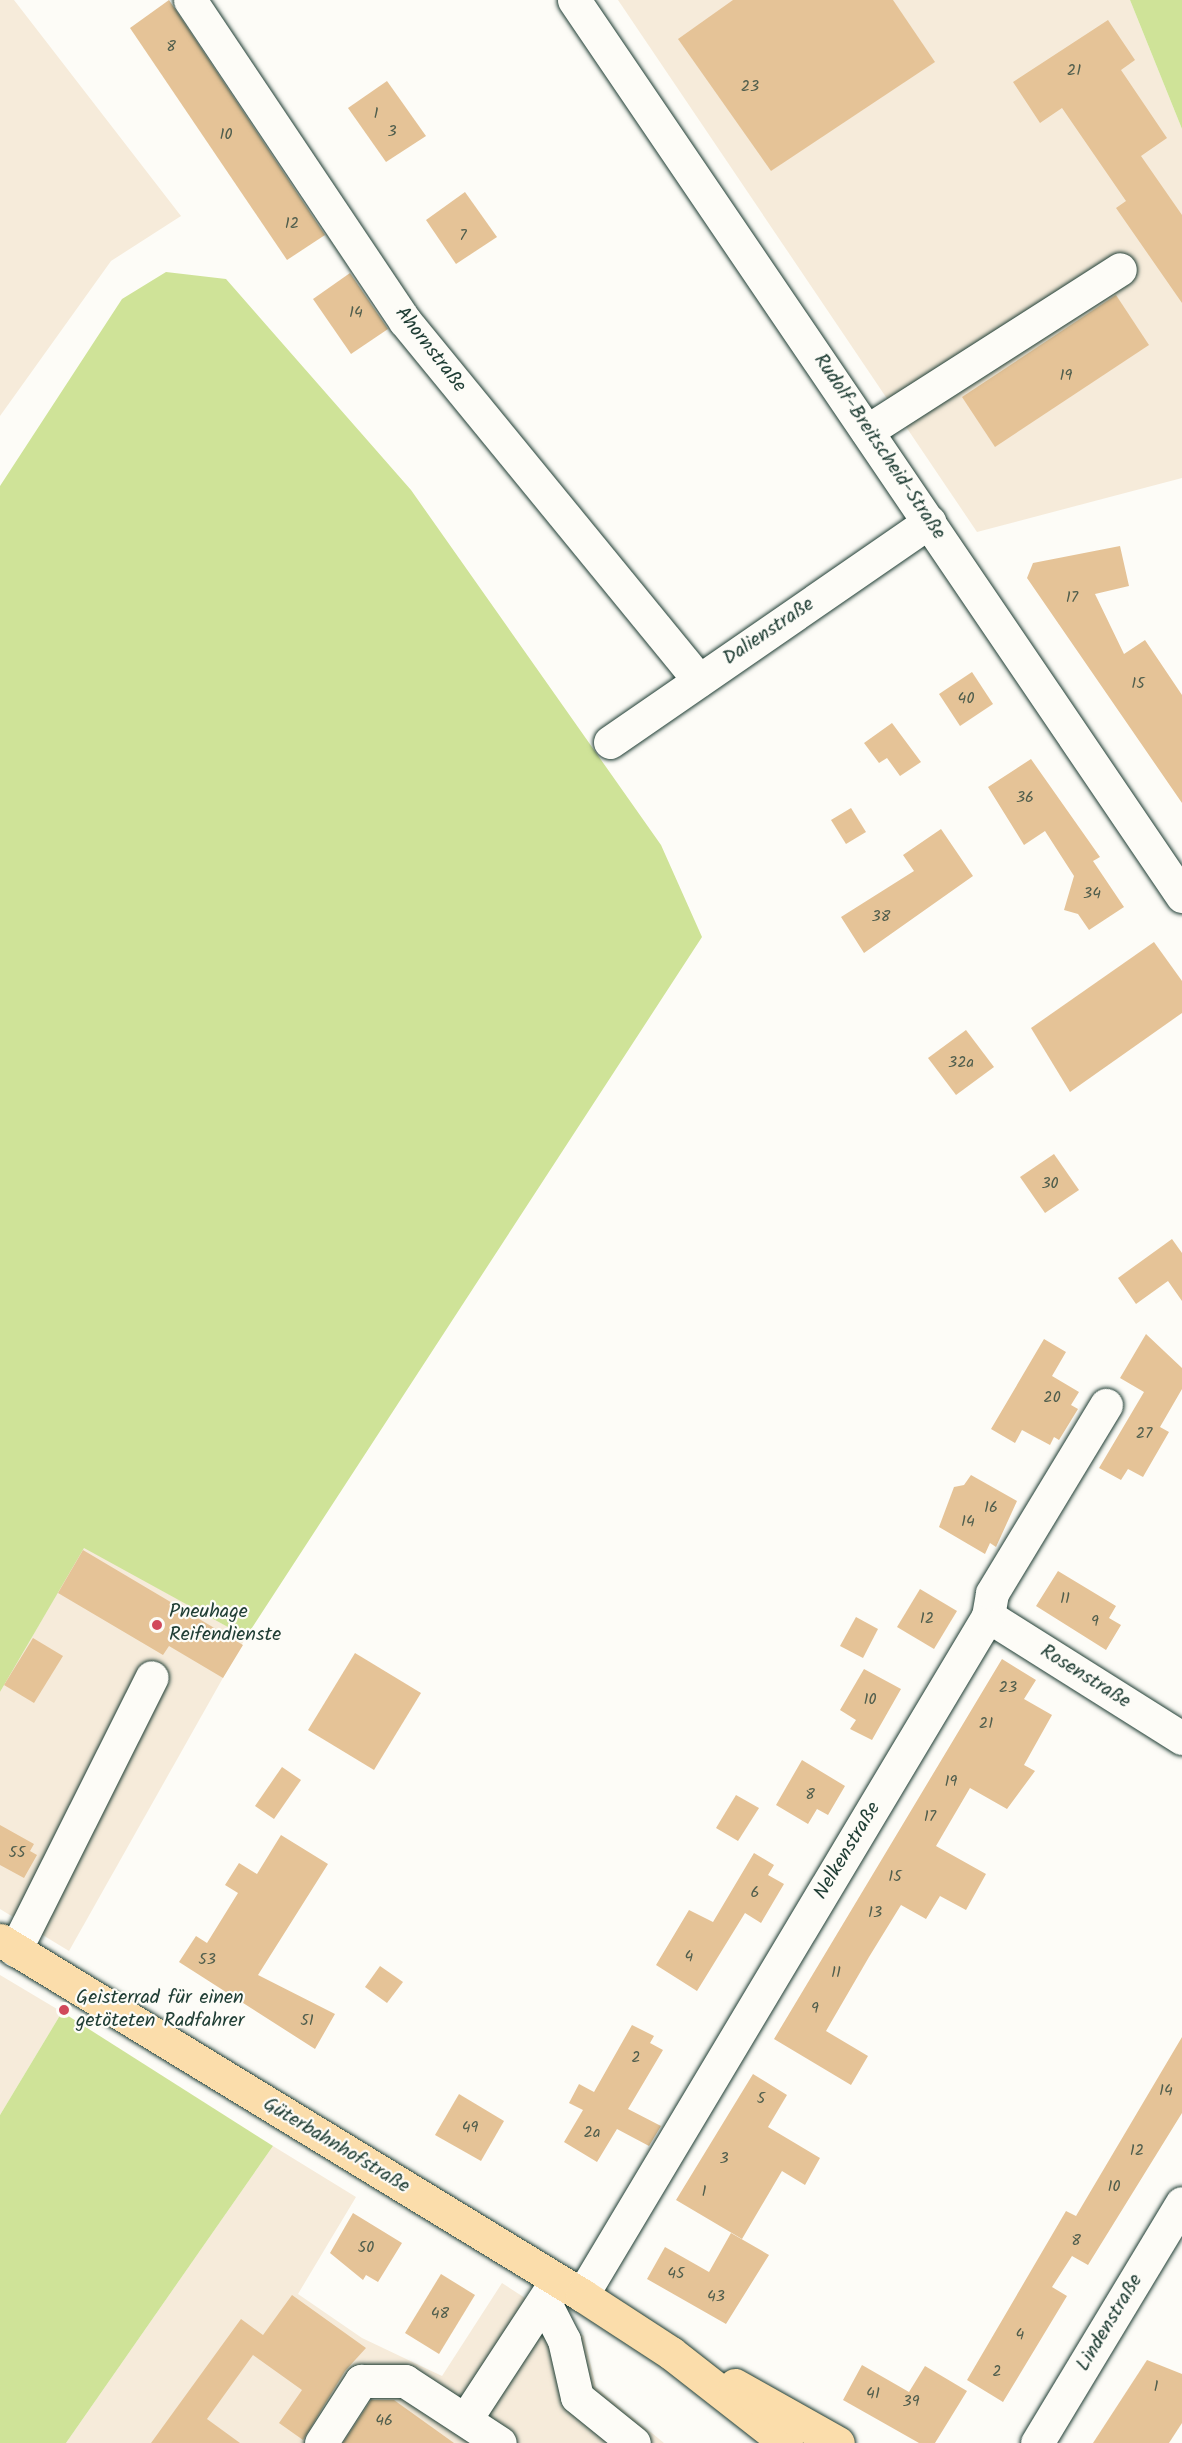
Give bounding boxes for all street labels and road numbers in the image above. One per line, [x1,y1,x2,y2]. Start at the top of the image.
street label: Ahornstraße [389,302,471,398]
street label: Rudolf-Breitscheid-Straße [808,350,950,544]
street label: Dalienstraße [719,593,819,671]
street label: Rosenstraße [1035,1640,1135,1714]
street label: Nelkenstraße [810,1798,886,1904]
street label: Güterbahnhofstraße [258,2093,414,2199]
street label: Lindenstraße [1072,2270,1148,2376]

